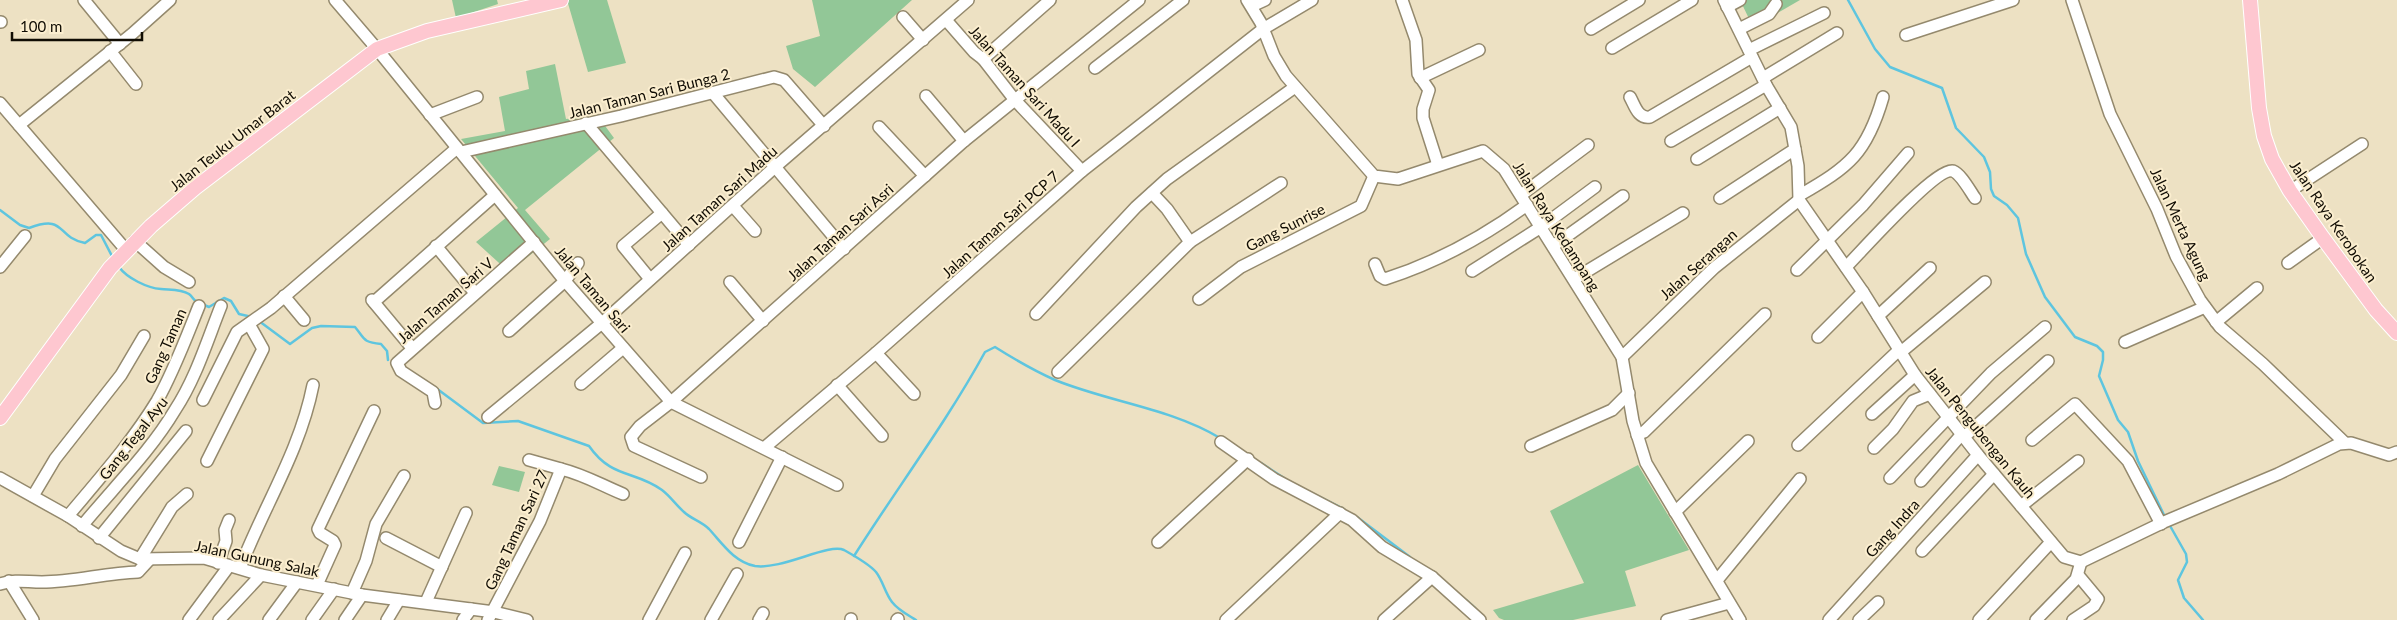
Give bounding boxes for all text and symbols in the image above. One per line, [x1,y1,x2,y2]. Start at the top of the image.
scale bar [12,10,142,42]
text: 100 m [20,17,62,35]
street label: Jalan Taman Sari Madu I [966,22,1084,150]
street label: Jalan Taman Sari Bunga 2 [567,64,731,122]
street label: Jalan Teuku Umar Barat [166,85,299,195]
street label: Jalan Taman Sari Madu [658,141,780,255]
street label: Jalan Raya Kerobokan [2286,157,2382,285]
street label: Jalan Raya Kedampang [1510,158,1604,294]
street label: Jalan Merta Agung [2147,165,2215,283]
street label: Jalan Taman Sari PCP 7 [938,166,1062,281]
street label: Jalan Taman Sari Asri [783,180,897,284]
street label: Gang Sunrise [1242,199,1328,255]
street label: Jalan Serangan [1656,225,1740,303]
street label: Jalan Taman Sari [552,242,634,336]
street label: Jalan Taman Sari V [393,253,497,346]
street label: Gang Taman [140,305,190,387]
street label: Jalan Pengubengan Kauh [1922,363,2040,501]
street label: Gang Tegal Ayu [95,393,171,483]
street label: Gang Taman Sari 27 [480,467,552,593]
street label: Gang Indra [1861,495,1923,561]
street label: Jalan Gunung Salak [193,536,321,580]

